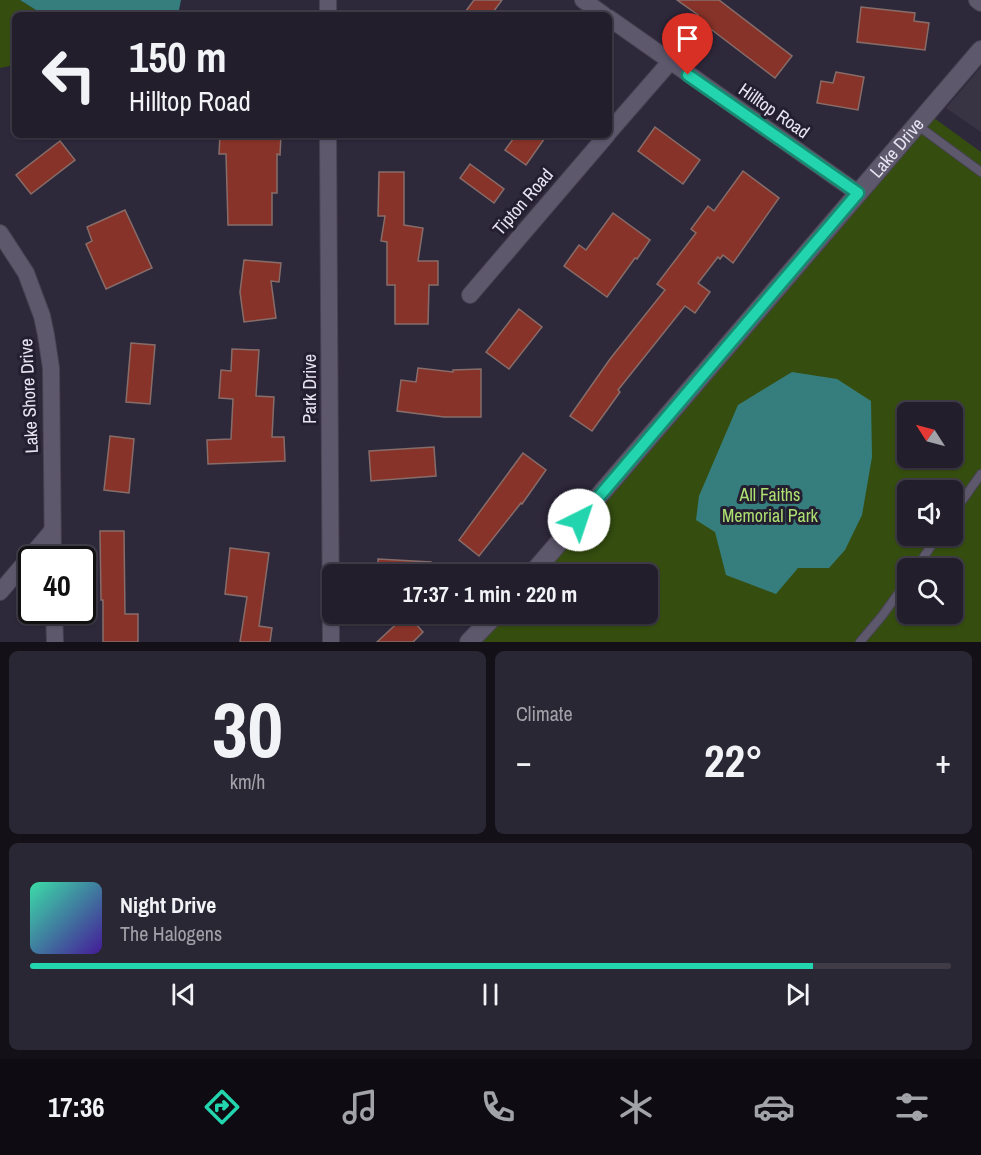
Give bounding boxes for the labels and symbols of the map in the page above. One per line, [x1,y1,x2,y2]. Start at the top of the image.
pin [662,13,713,75]
street label: Hilltop Road [734,77,815,144]
street label: Lake Drive [864,112,929,183]
street label: Tipton Road [487,163,559,240]
street label: Lake Shore Drive [13,338,44,454]
street label: Park Drive [297,354,322,424]
north arrow [897,402,963,468]
park label: All Faiths Memorial Park [722,482,819,528]
position arrow [547,488,611,552]
speed limit sign: 40 [18,546,96,624]

